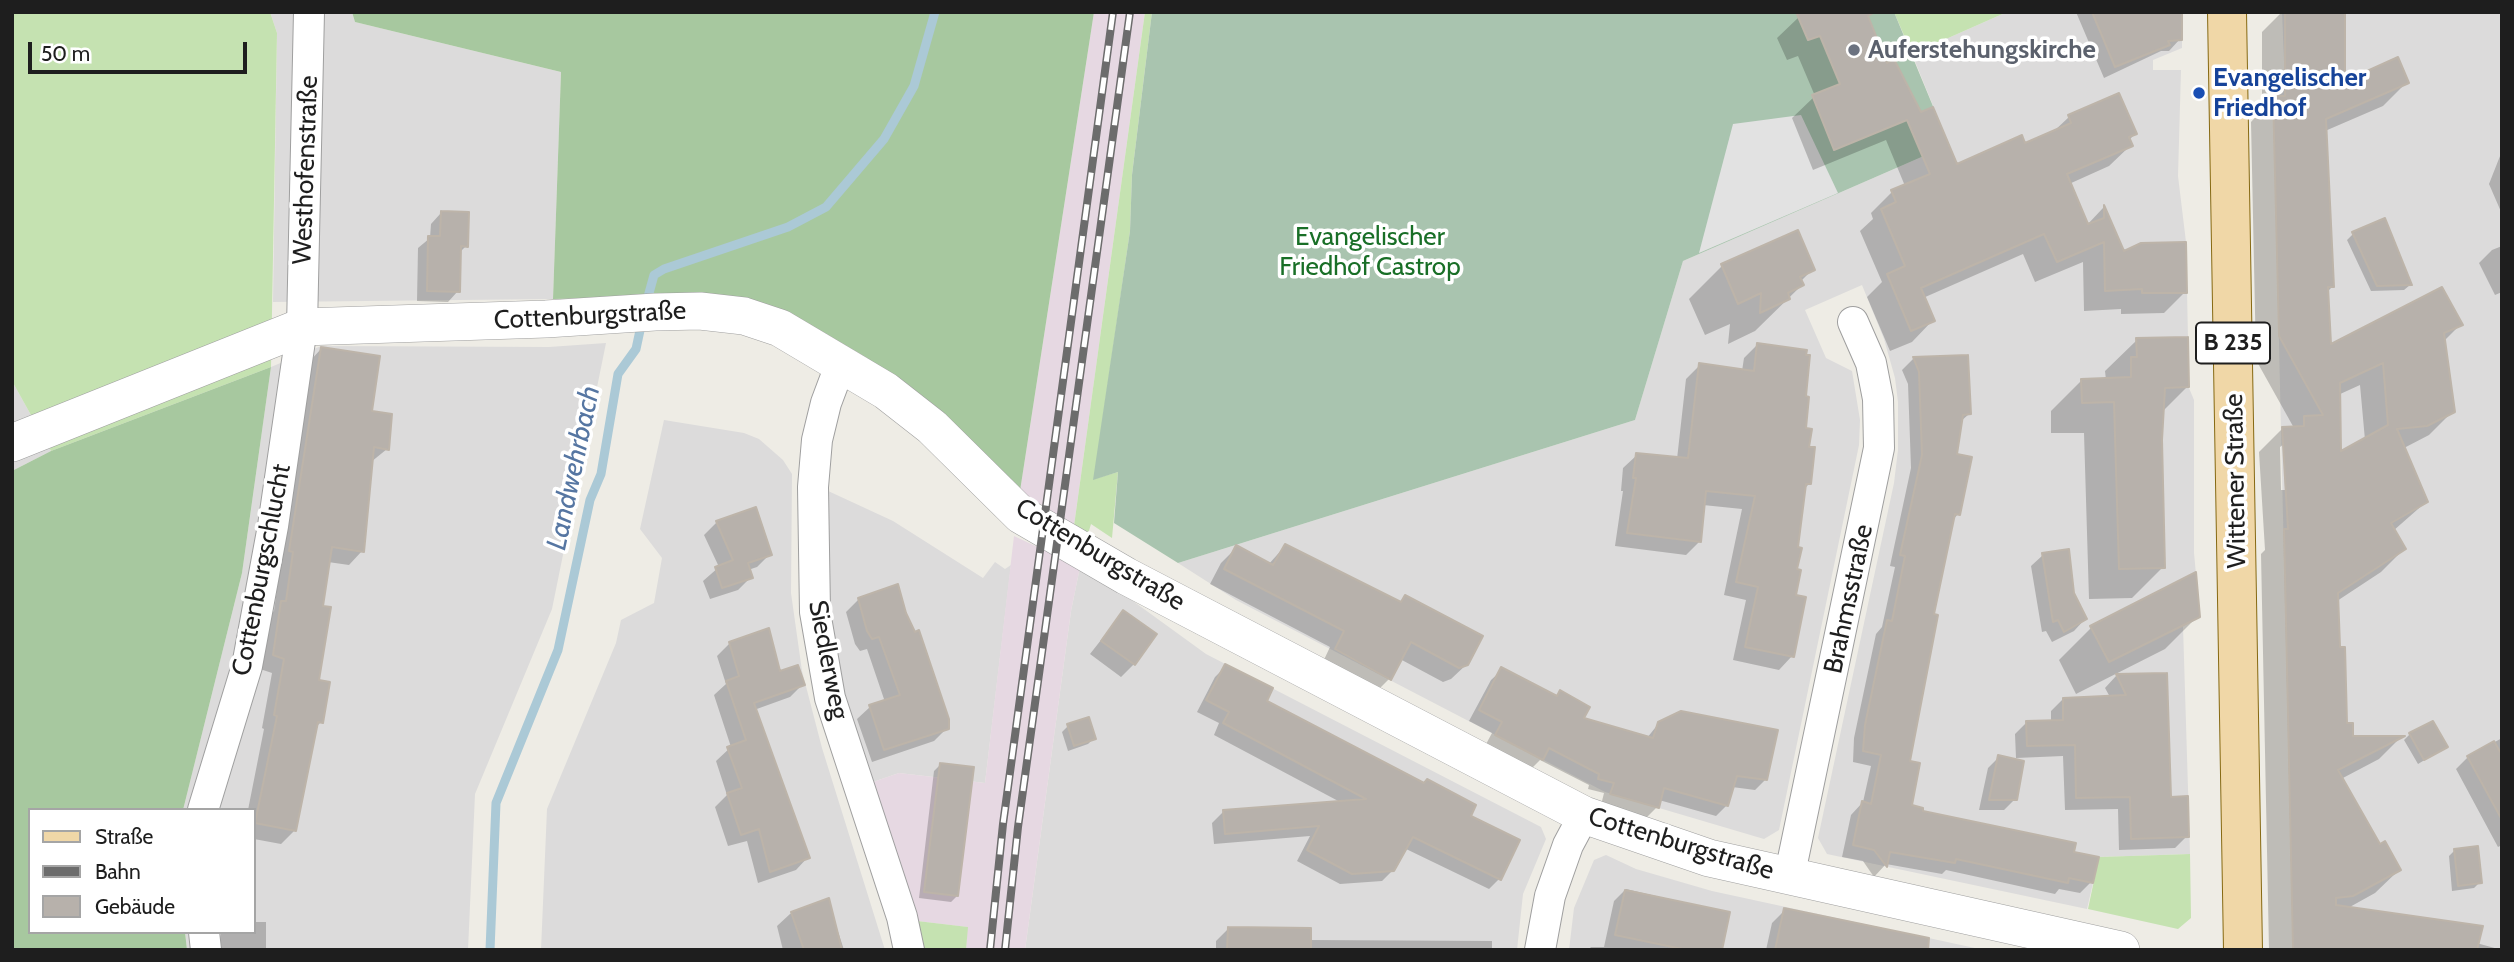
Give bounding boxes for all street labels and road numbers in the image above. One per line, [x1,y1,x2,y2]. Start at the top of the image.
street label: Westhofenstraße [287,75,325,265]
street label: Cottenburgstraße [493,295,687,337]
road number: B 235 [2196,322,2270,364]
street label: Wittener Straße [2219,393,2253,569]
street label: Cottenburgschlucht [226,462,298,678]
street label: Cottenburgstraße [1010,492,1190,618]
street label: Brahmsstraße [1818,522,1880,676]
street label: Siedlerweg [801,598,855,722]
street label: Cottenburgstraße [1584,801,1778,887]

